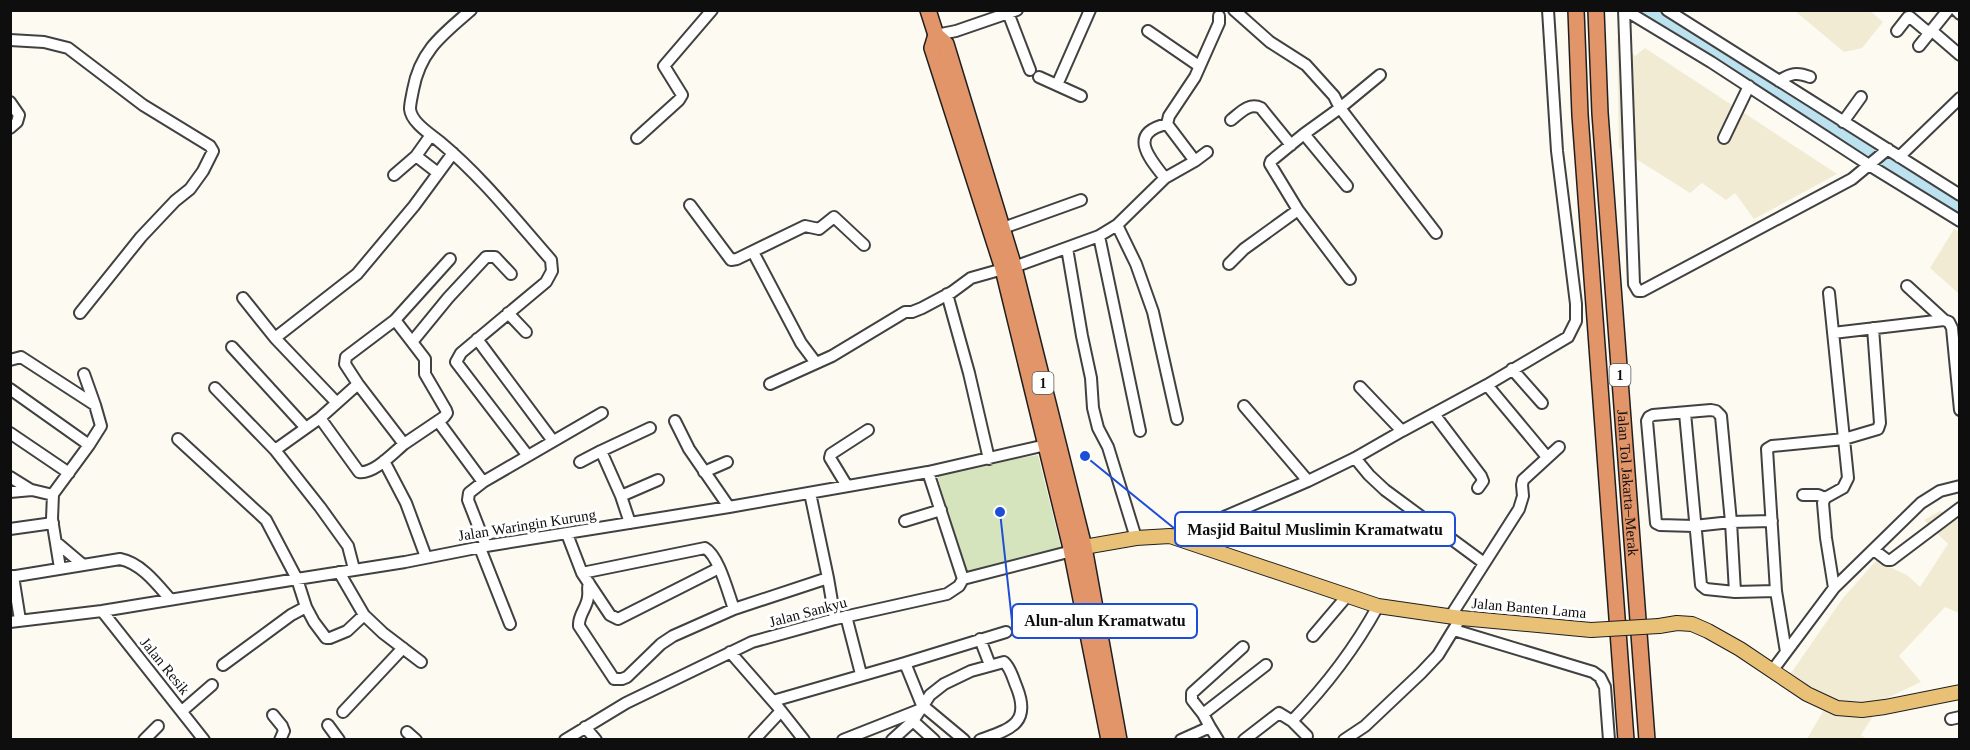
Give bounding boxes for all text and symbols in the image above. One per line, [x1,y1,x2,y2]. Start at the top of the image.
road number: 1 [1610,364,1630,386]
road number: 1 [1032,372,1054,394]
street label: Jalan Tol Jakarta–Merak [1614,409,1641,557]
street label: Jalan Waringin Kurung [457,506,598,544]
callout: Masjid Baitul Muslimin Kramatwatu [1175,512,1455,546]
text: Masjid Baitul Muslimin Kramatwatu [1187,521,1443,539]
street label: Jalan Sankyu [767,594,849,630]
street label: Jalan Banten Lama [1471,595,1587,621]
callout: Alun-alun Kramatwatu [1012,604,1197,638]
text: Alun-alun Kramatwatu [1024,612,1186,629]
street label: Jalan Resik [137,634,193,698]

